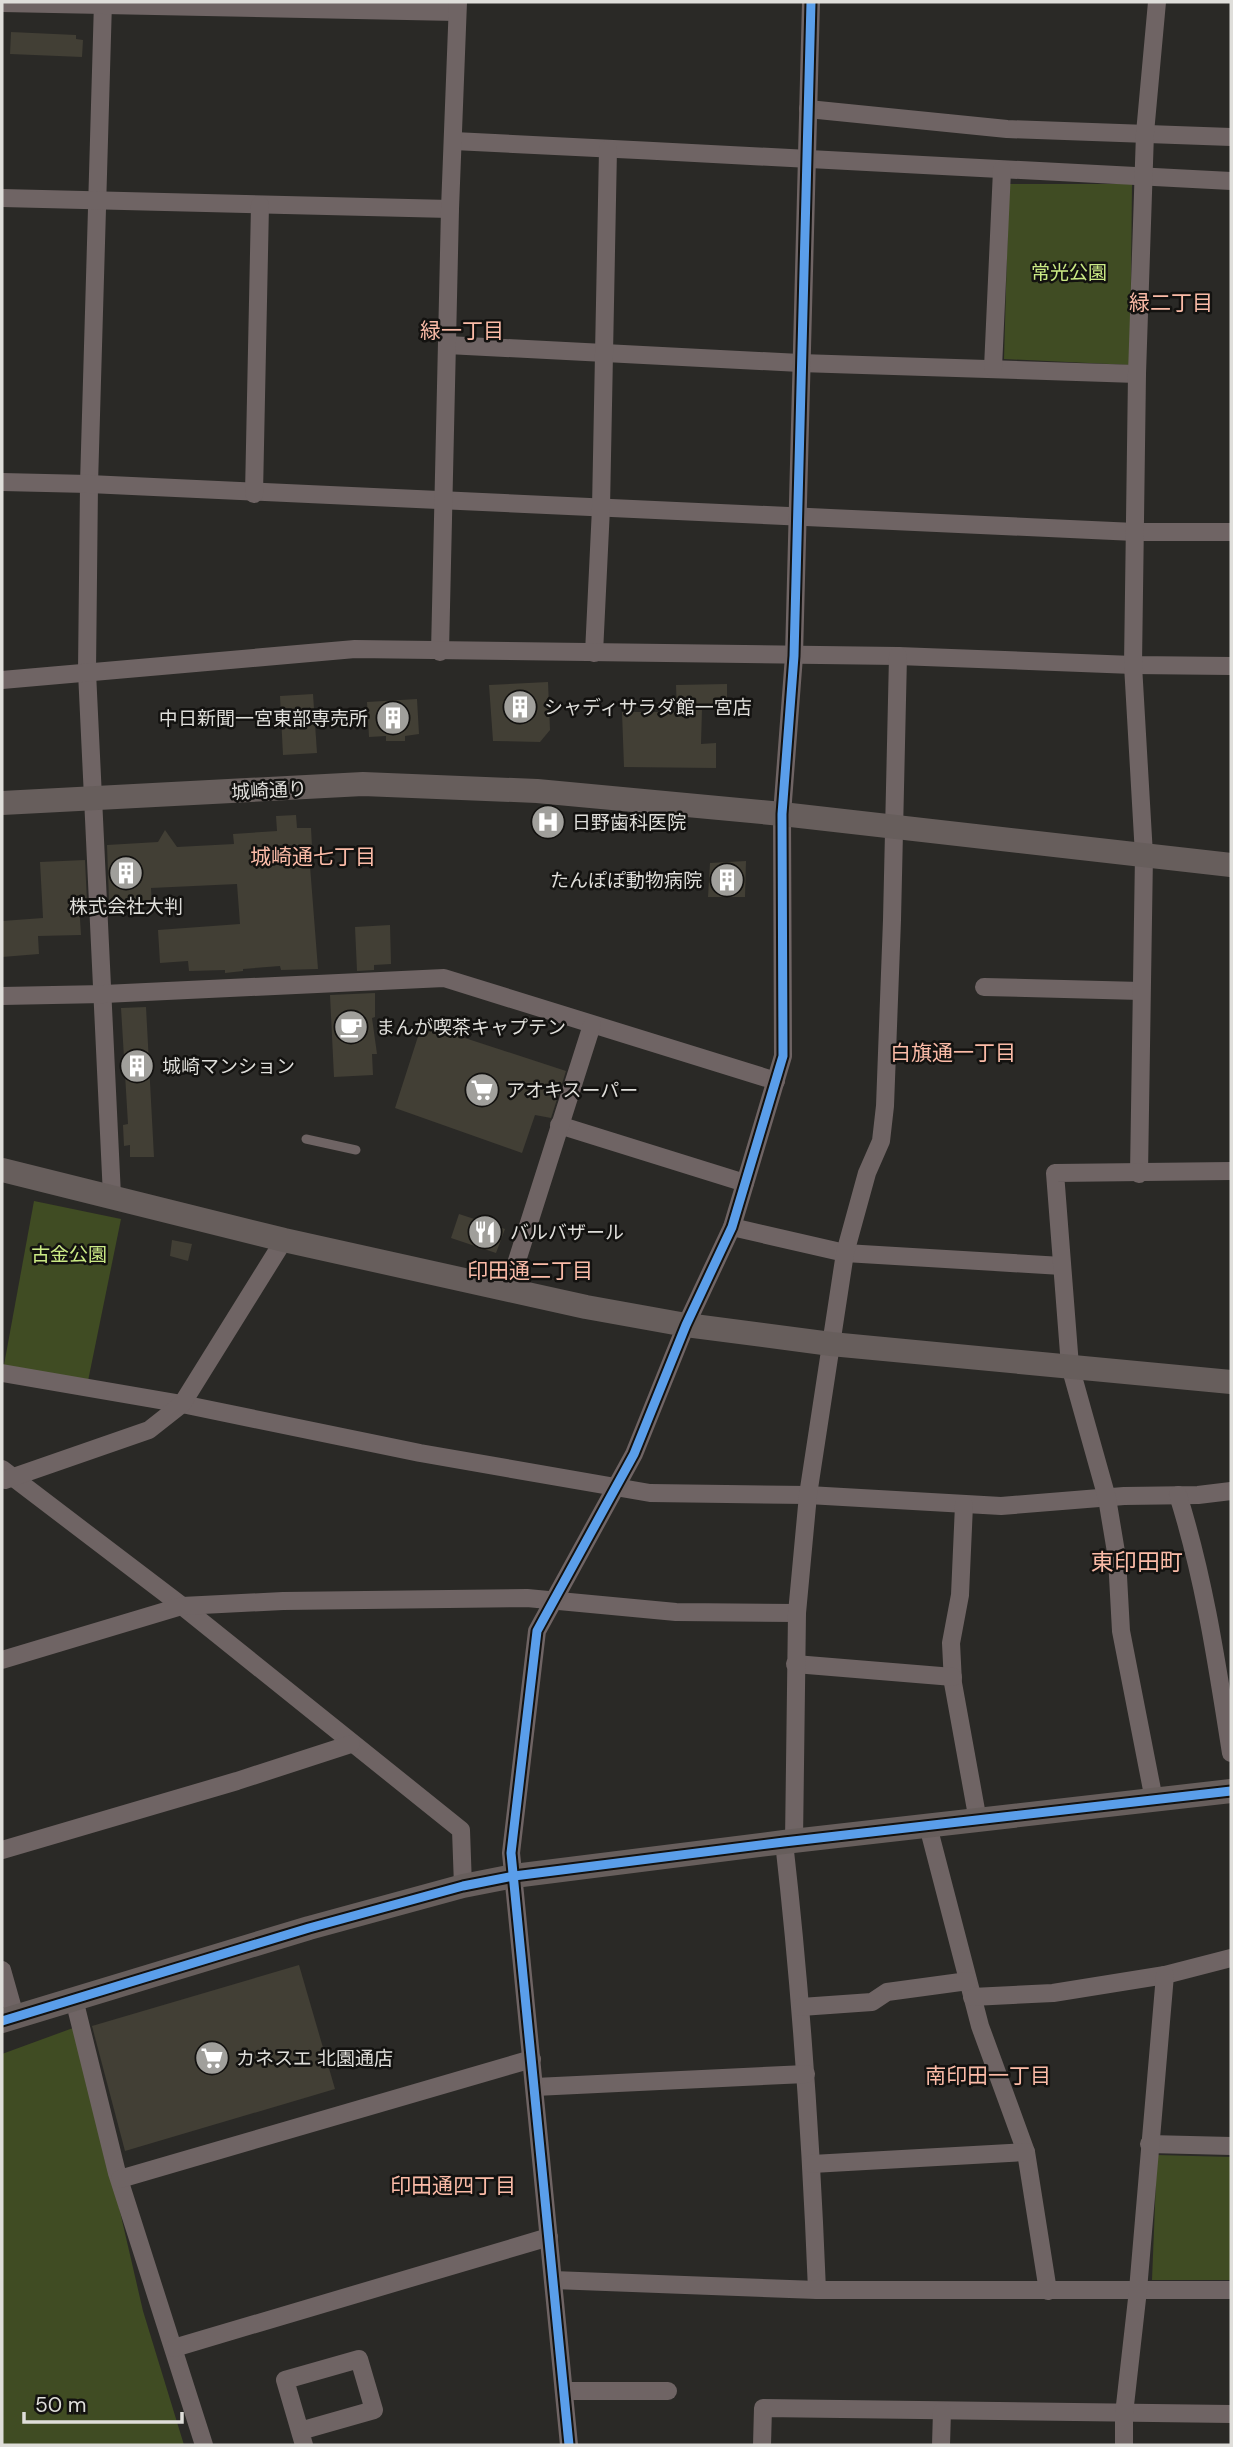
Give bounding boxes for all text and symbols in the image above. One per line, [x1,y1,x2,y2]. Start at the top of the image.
park label: 常光公園 [1031,260,1107,285]
district label: 緑二丁目 [1129,289,1213,317]
district label: 緑一丁目 [420,317,504,345]
building icon: シャディサラダ館一宮店 [501,688,539,726]
place label: シャディサラダ館一宮店 [544,695,752,720]
building icon: 中日新聞一宮東部専売所 [374,699,412,737]
place label: 中日新聞一宮東部専売所 [159,706,368,731]
street label: 城崎通り [230,776,308,805]
hospital icon: 日野歯科医院 [529,803,567,841]
place label: 日野歯科医院 [572,810,686,835]
district label: 城崎通七丁目 [250,843,376,871]
building icon: 株式会社大判 [107,854,145,892]
building icon: たんぽぽ動物病院 [708,861,746,899]
place label: たんぽぽ動物病院 [550,868,702,893]
place label: 株式会社大判 [69,894,183,919]
cafe icon: まんが喫茶キャプテン [332,1008,370,1046]
place label: まんが喫茶キャプテン [376,1015,566,1040]
district label: 白旗通一丁目 [890,1039,1016,1067]
building icon: 城崎マンション [118,1047,156,1085]
place label: 城崎マンション [162,1054,295,1079]
supermarket icon: アオキスーパー [463,1071,501,1109]
place label: アオキスーパー [506,1078,638,1103]
restaurant icon: バルバザール [466,1213,504,1251]
place label: バルバザール [510,1220,624,1245]
park label: 古金公園 [31,1242,107,1267]
district label: 印田通二丁目 [467,1257,593,1285]
district label: 東印田町 [1091,1547,1183,1577]
supermarket icon: カネスエ 北園通店 [193,2039,231,2077]
place label: カネスエ 北園通店 [236,2046,393,2071]
district label: 南印田一丁目 [925,2062,1051,2090]
district label: 印田通四丁目 [390,2172,516,2200]
scale bar [24,2380,182,2424]
text: 50 m [35,2391,86,2419]

